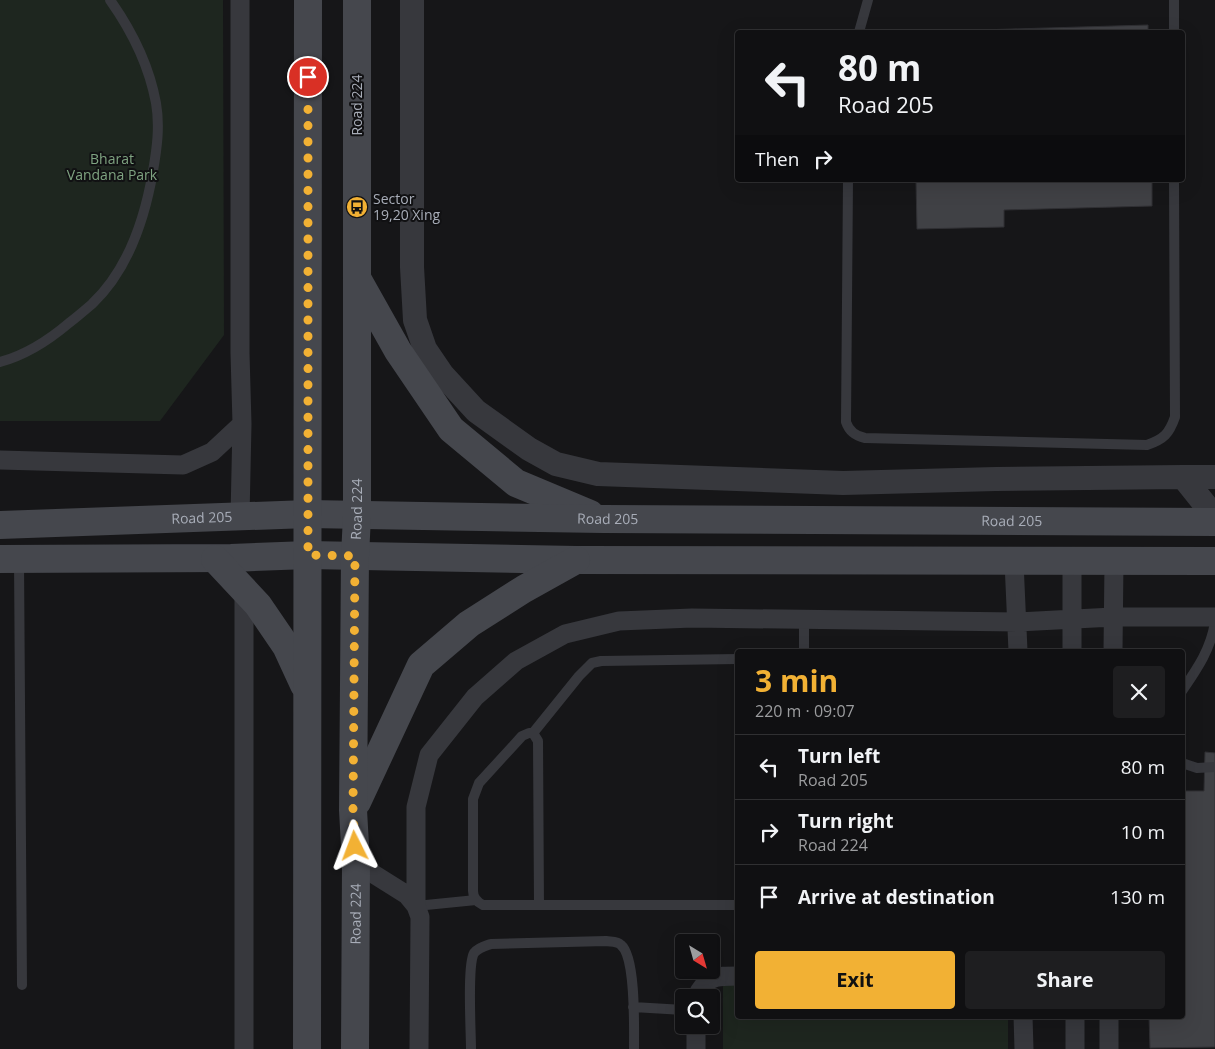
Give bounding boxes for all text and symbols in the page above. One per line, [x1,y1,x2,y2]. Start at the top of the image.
text: 80 m [838,44,921,91]
icon: left [755,50,820,115]
pin [287,56,329,98]
icon: arrive [294,63,322,91]
street label: Road 224 [347,74,366,136]
text: Road 205 [838,89,934,119]
icon: right [809,145,837,173]
text: Then [755,146,799,172]
park label: Bharat Vandana Park [67,149,158,184]
place label: Sector 19,20 Xing [373,189,440,224]
bus stop icon: Sector 19,20 Xing [345,195,369,219]
street label: Road 224 [346,479,366,540]
street label: Road 205 [171,507,233,528]
street label: Road 205 [577,509,638,528]
street label: Road 205 [981,511,1042,530]
text: 3 min [755,660,838,701]
button: close [1113,666,1165,718]
text: 220 m · 09:07 [755,700,855,722]
text: Turn left [798,743,880,769]
icon: left [755,753,783,781]
text: 80 m [1121,754,1165,780]
text: Road 205 [798,769,868,791]
text: Turn right [798,808,893,834]
icon: right [755,818,783,846]
position arrow [328,819,380,871]
text: 10 m [1121,819,1165,845]
text: Road 224 [798,834,868,856]
street label: Road 224 [346,883,365,945]
icon: arrive [755,883,783,911]
text: Arrive at destination [798,884,995,910]
text: 130 m [1110,884,1165,910]
north arrow [675,934,720,979]
map controls [675,934,720,1034]
button: Exit [755,951,955,1009]
button: Share [965,951,1165,1009]
button: search [675,989,720,1034]

